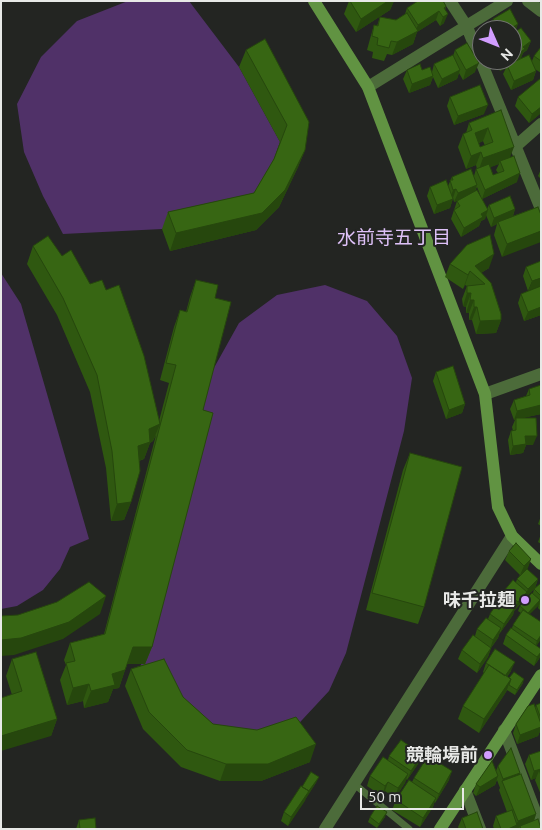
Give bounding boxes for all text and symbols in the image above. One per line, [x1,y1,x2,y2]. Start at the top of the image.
north arrow [472,20,522,70]
text: N [498,45,516,64]
district label: 水前寺五丁目 [337,227,451,249]
place label: 味千拉麺 [443,589,515,611]
marker: 味千拉麺 [519,594,531,606]
place label: 競輪場前 [406,744,478,766]
marker: 競輪場前 [482,749,494,761]
scale bar [362,778,466,810]
text: 50 m [368,788,401,805]

